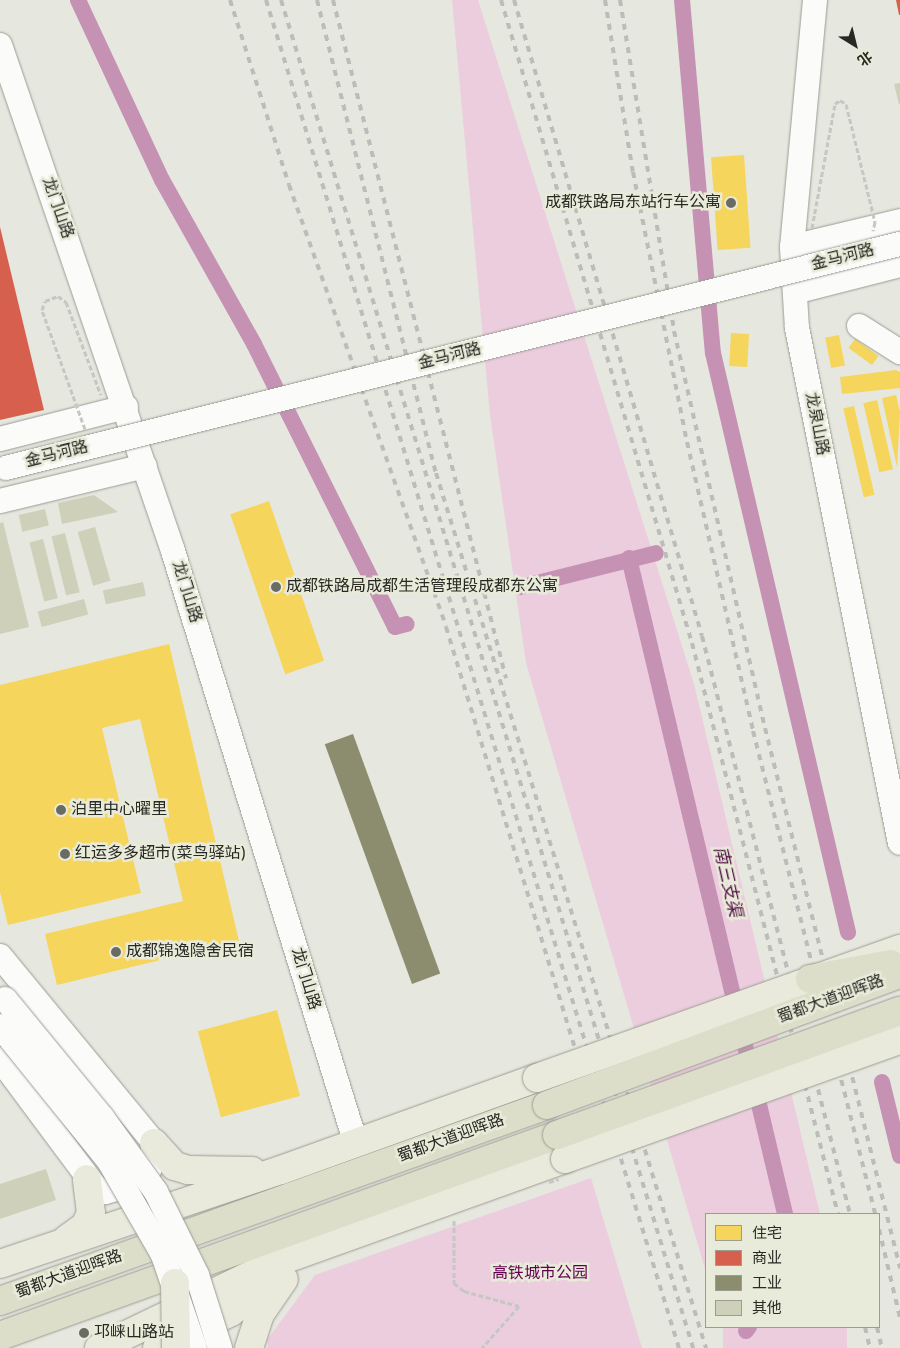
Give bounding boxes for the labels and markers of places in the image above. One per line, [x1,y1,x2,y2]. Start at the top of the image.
place label: 成都铁路局东站行车公寓 [545,193,721,213]
marker: 成都铁路局东站行车公寓 [725,197,737,209]
place label: 成都铁路局成都生活管理段成都东公寓 [286,577,558,597]
marker: 成都铁路局成都生活管理段成都东公寓 [270,581,282,593]
place label: 泊里中心曜里 [71,800,167,820]
marker: 泊里中心曜里 [55,804,67,816]
place label: 红运多多超市(菜鸟驿站) [75,844,246,864]
marker: 红运多多超市(菜鸟驿站) [59,848,71,860]
place label: 成都锦逸隐舍民宿 [126,942,254,962]
marker: 成都锦逸隐舍民宿 [110,946,122,958]
place label: 邛崃山路站 [94,1323,174,1343]
marker: 邛崃山路站 [78,1327,90,1339]

